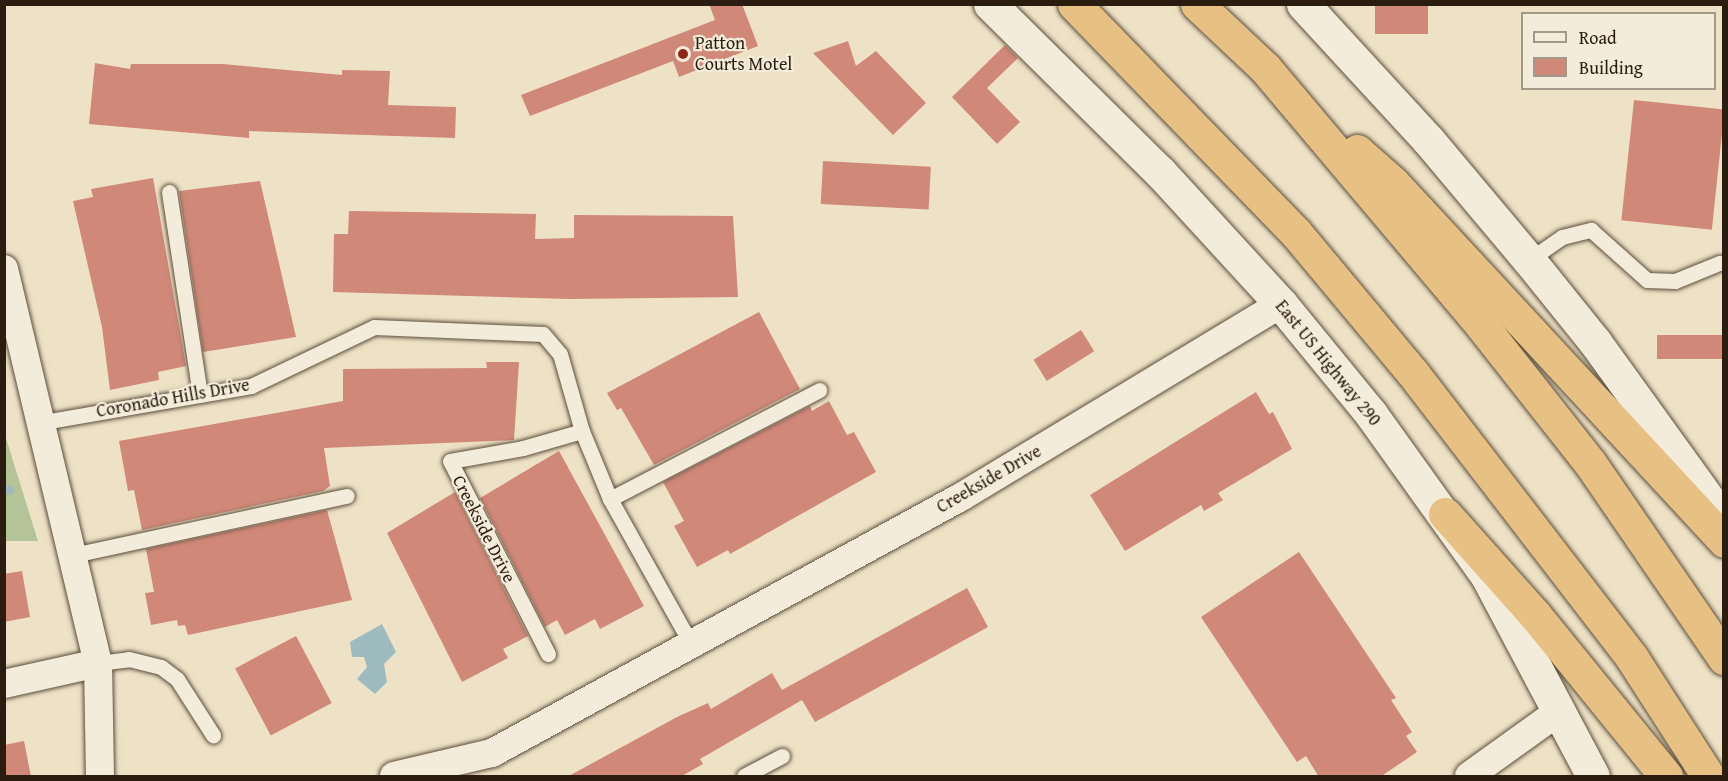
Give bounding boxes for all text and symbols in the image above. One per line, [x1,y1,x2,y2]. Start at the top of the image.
legend [1521,12,1716,90]
text: Road [1579,24,1617,51]
place label: Patton Courts Motel [695,33,792,76]
marker: Patton Courts Motel [676,47,690,61]
text: Building [1579,54,1643,81]
street label: East US Highway 290 [1271,296,1385,430]
street label: Coronado Hills Drive [95,374,251,422]
street label: Creekside Drive [933,440,1045,518]
street label: Creekside Drive [448,472,520,586]

